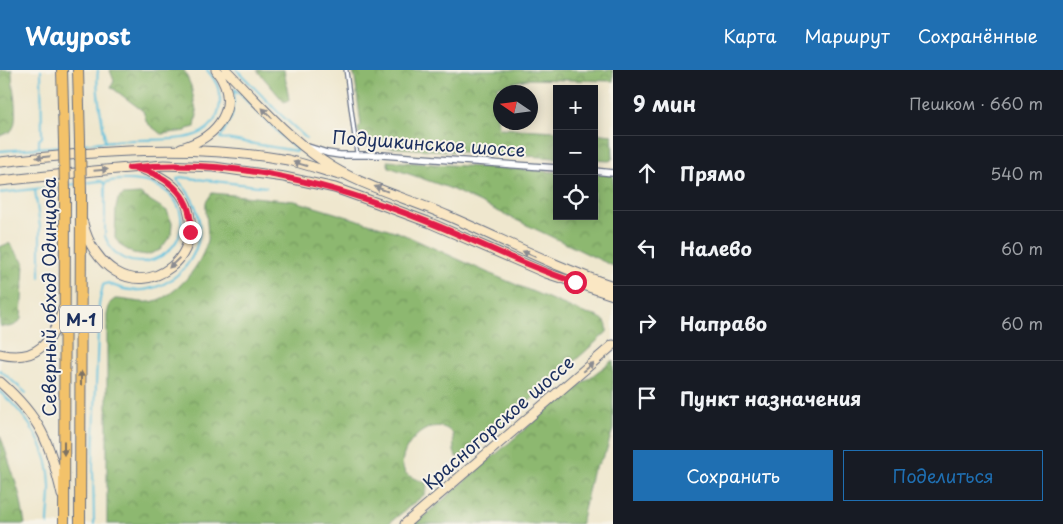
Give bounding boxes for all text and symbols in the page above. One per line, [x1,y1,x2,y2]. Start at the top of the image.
text: Waypost [25,17,131,53]
text: Карта [724,22,776,49]
text: Маршрут [804,22,890,49]
text: Сохранённые [918,22,1038,49]
north arrow [493,85,538,130]
map controls [553,85,598,220]
button: + [553,85,598,130]
text: 9 мин [633,87,696,119]
text: Пешком · 660 m [909,91,1043,115]
one-way arrow [262,108,274,120]
street label: Подушкинское шоссе [332,123,526,163]
button: − [553,130,598,175]
one-way arrow [35,153,51,161]
one-way arrow [292,159,307,167]
icon: ahead [633,159,661,187]
text: Прямо [680,159,745,187]
text: 540 m [990,161,1043,185]
one-way arrow [93,166,109,174]
button: locate [553,175,598,220]
street label: Северный обход Одинцова [35,176,62,417]
one-way arrow [373,184,388,192]
route end [179,221,202,244]
icon: left [633,234,661,262]
text: Налево [680,234,752,262]
text: 60 m [1001,236,1043,260]
one-way arrow [522,249,536,257]
one-way arrow [168,257,180,269]
route start [564,271,587,294]
road number: М-1 [60,305,102,332]
icon: right [633,309,661,337]
text: Направо [680,309,767,337]
text: 60 m [1001,311,1043,335]
street label: Красногорское шоссе [417,349,579,495]
one-way arrow [581,361,594,372]
one-way arrow [77,370,85,386]
icon: arrive [633,384,661,412]
text: Пункт назначения [680,384,861,412]
one-way arrow [60,440,68,456]
button: Сохранить [633,450,833,501]
button: Поделиться [843,450,1043,501]

